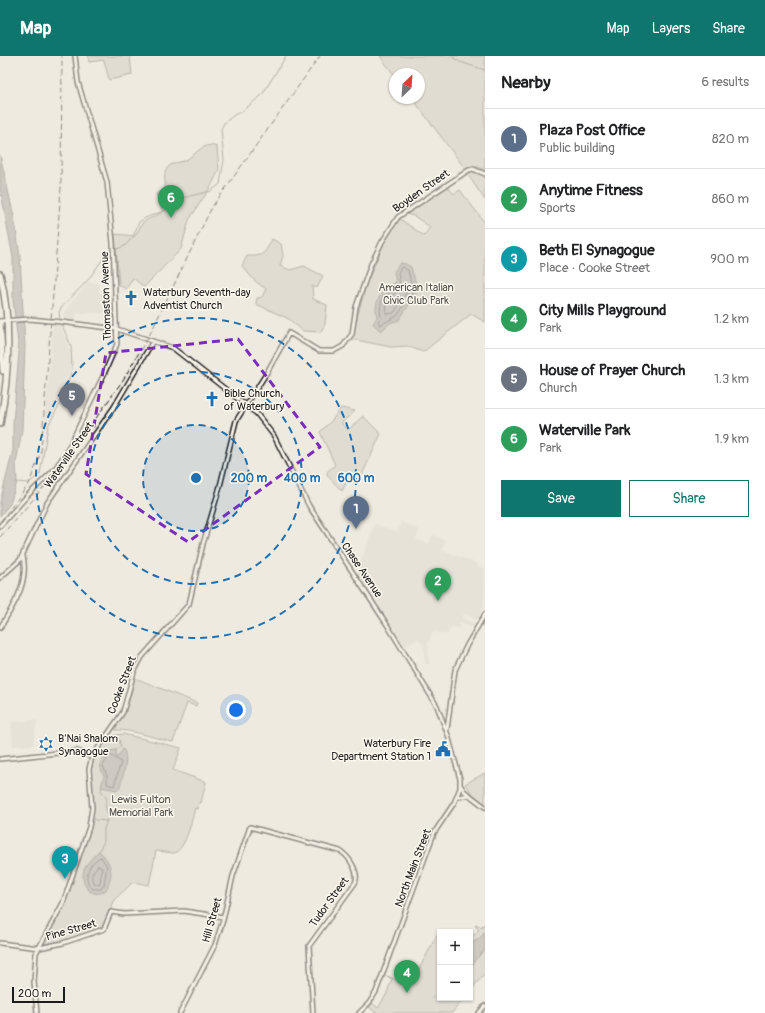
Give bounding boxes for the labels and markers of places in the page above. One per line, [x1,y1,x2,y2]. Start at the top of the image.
pin: 6 [158,185,184,218]
place label: Waterbury Seventh-day Adventist Church [143,286,251,312]
church icon: Waterbury Seventh-day Adventist Church [122,289,140,307]
pin: 5 [59,383,85,416]
place label: Bible Church of Waterbury [224,387,285,413]
church icon: Bible Church of Waterbury [203,390,221,408]
centre of rings [189,471,203,485]
pin: 1 [343,496,369,529]
pin: 2 [425,568,451,601]
place label: B'Nai Shalom Synagogue [58,732,118,758]
synagogue icon: B'Nai Shalom Synagogue [37,735,55,753]
place label: Waterbury Fire Department Station 1 [331,737,432,763]
public building icon: Waterbury Fire Department Station 1 [434,740,452,758]
pin: 3 [52,846,78,879]
pin: 4 [394,960,420,993]

